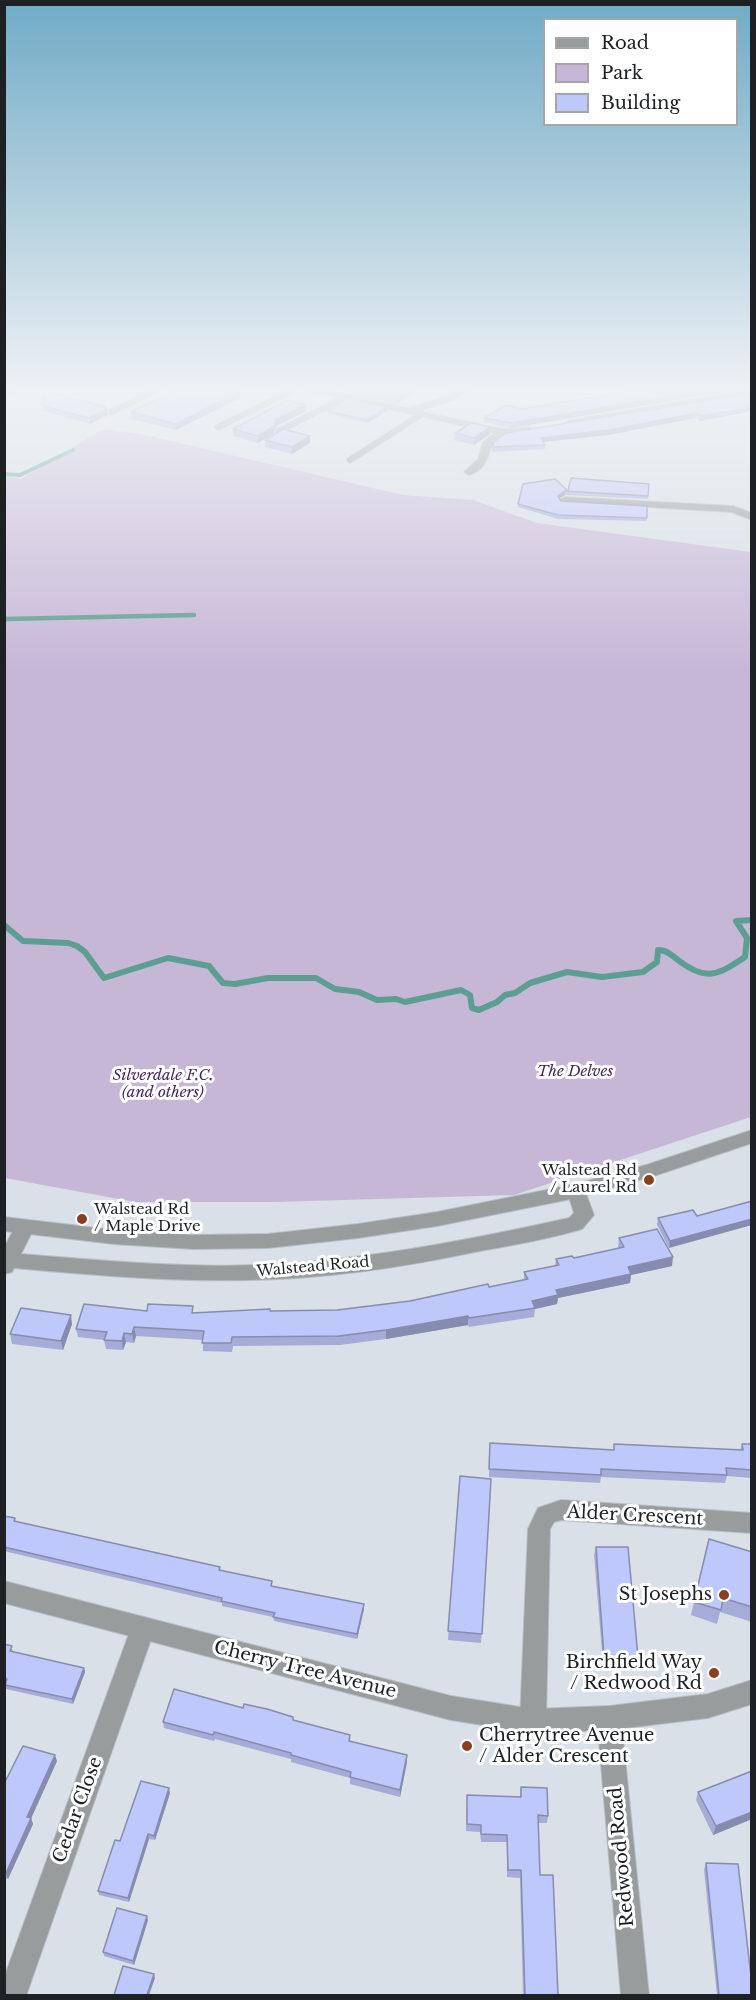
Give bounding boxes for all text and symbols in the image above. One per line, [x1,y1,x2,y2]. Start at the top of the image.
legend [543,18,738,126]
text: Road [601,32,649,54]
text: Park [601,62,643,84]
text: Building [601,92,680,114]
park label: The Delves [537,1063,613,1081]
park label: Silverdale F.C. (and others) [113,1067,213,1102]
place label: Walstead Rd / Laurel Rd [542,1162,637,1197]
marker: Walstead Rd / Laurel Rd [642,1173,656,1187]
place label: Walstead Rd / Maple Drive [94,1201,201,1236]
marker: Walstead Rd / Maple Drive [75,1212,89,1226]
street label: Walstead Road [256,1253,370,1281]
street label: Alder Crescent [566,1502,704,1530]
place label: St Josephs [619,1584,712,1606]
marker: St Josephs [717,1588,731,1602]
street label: Cherry Tree Avenue [212,1637,398,1703]
place label: Birchfield Way / Redwood Rd [566,1652,702,1694]
marker: Birchfield Way / Redwood Rd [707,1666,721,1680]
place label: Cherrytree Avenue / Alder Crescent [479,1725,654,1768]
marker: Cherrytree Avenue / Alder Crescent [460,1739,474,1753]
street label: Cedar Close [49,1754,107,1866]
street label: Redwood Road [605,1786,639,1928]

